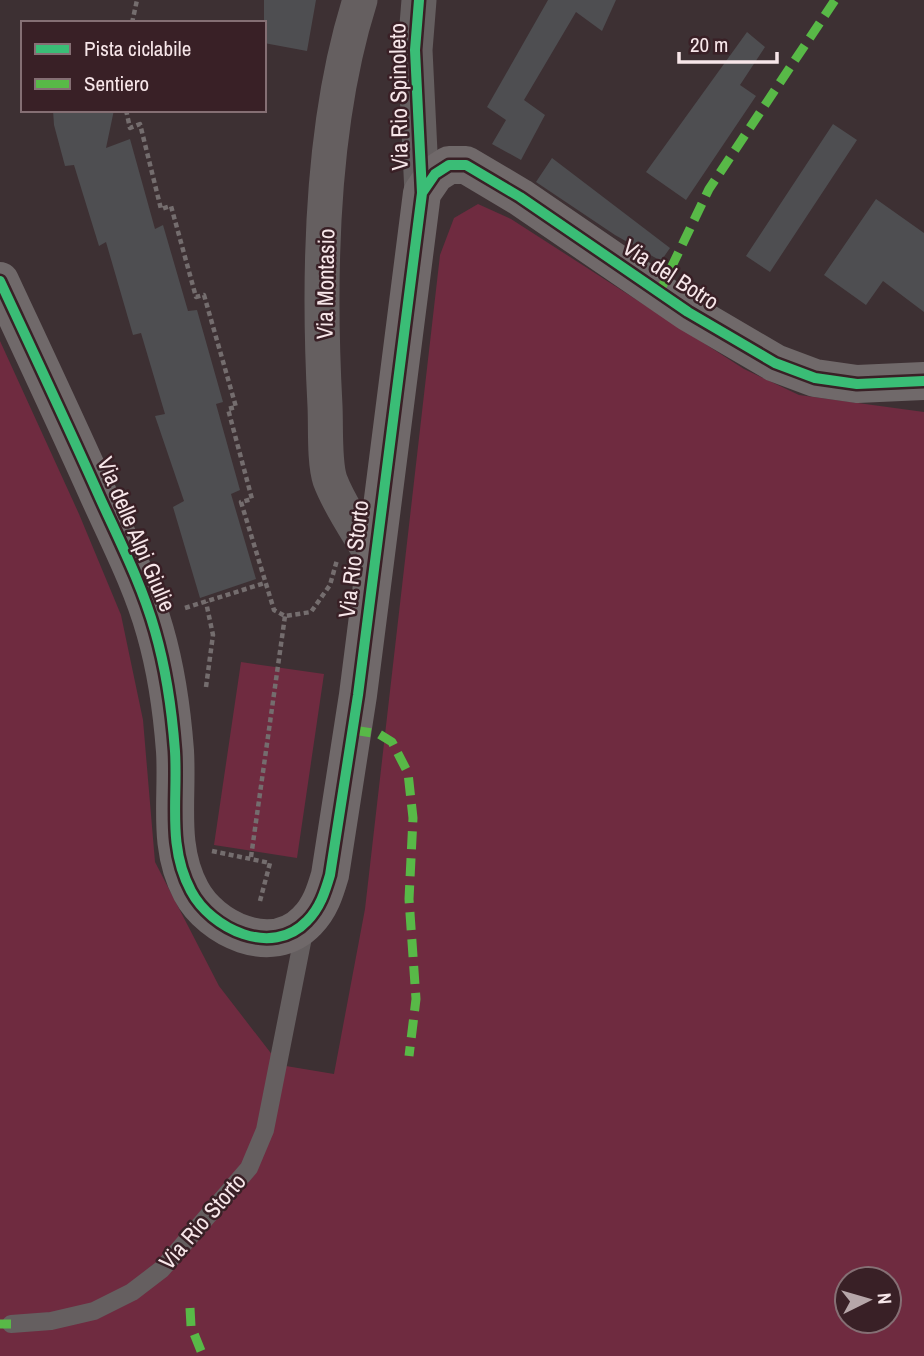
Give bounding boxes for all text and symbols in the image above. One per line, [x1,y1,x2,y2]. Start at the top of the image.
legend [21,21,266,112]
scale bar [679,21,777,65]
street label: Via Rio Spinoleto [381,23,415,171]
text: 20 m [690,30,728,59]
text: Pista ciclabile [84,34,191,63]
text: Sentiero [84,69,149,98]
street label: Via Montasio [309,228,341,340]
street label: Via del Botro [617,231,725,317]
street label: Via delle Alpi Giulie [90,452,184,616]
street label: Via Rio Storto [330,498,376,620]
street label: Via Rio Storto [152,1166,252,1276]
north arrow [833,1265,903,1335]
text: N [871,1292,898,1305]

